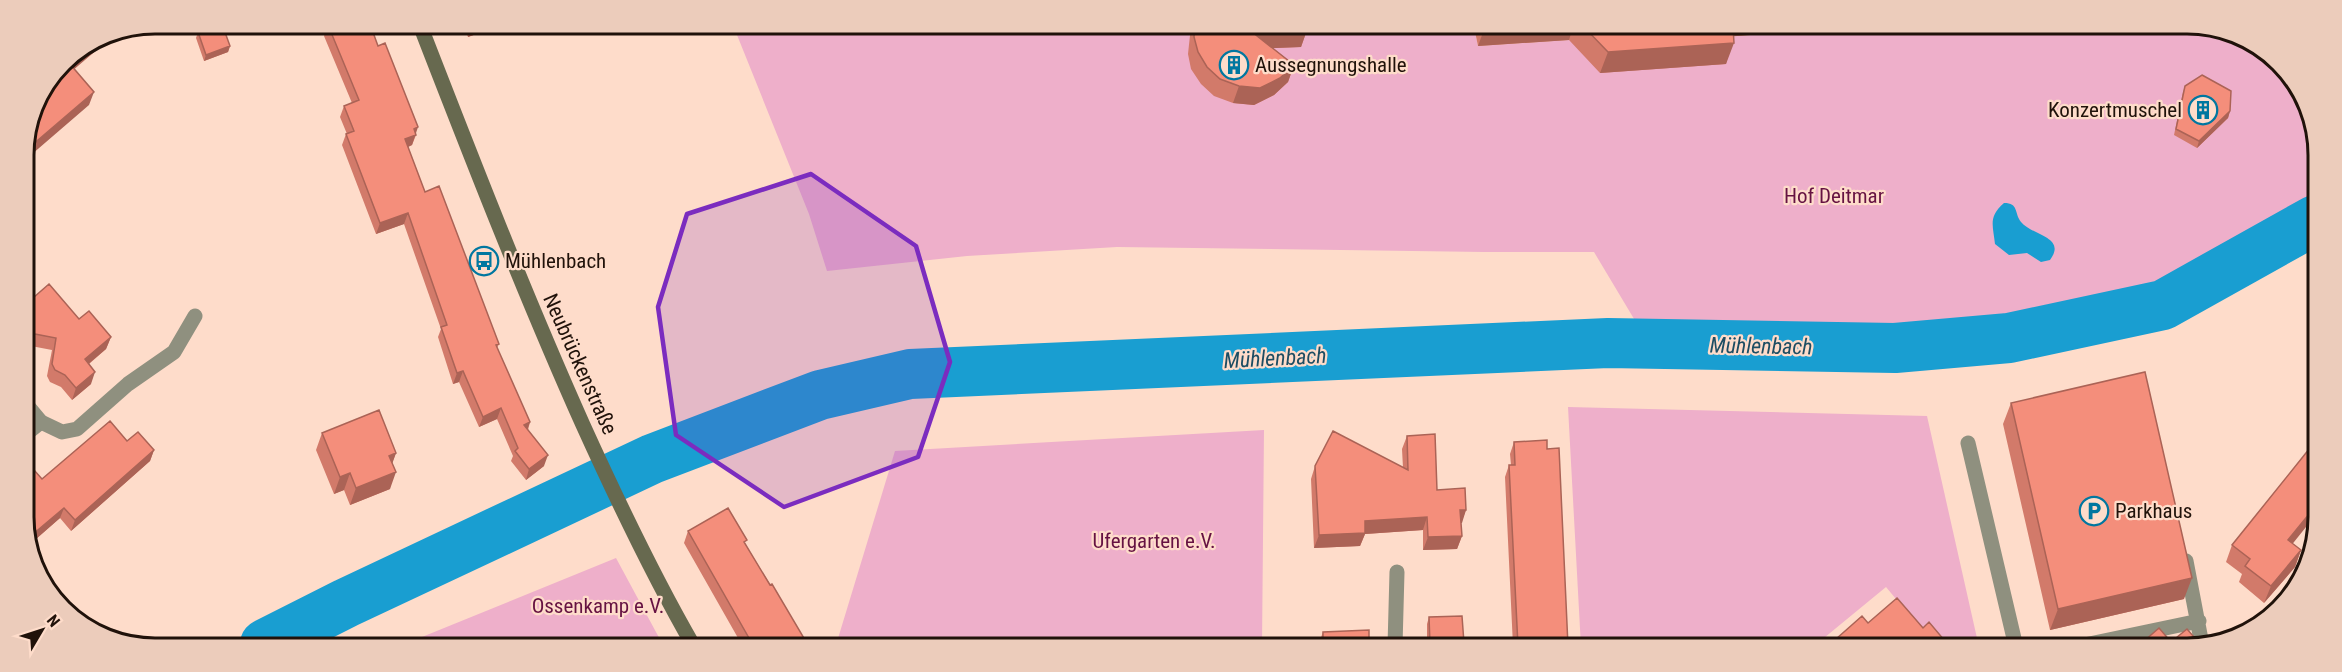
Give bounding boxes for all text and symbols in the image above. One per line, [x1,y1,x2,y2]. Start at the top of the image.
building icon: Aussegnungshalle [1218,49,1250,81]
place label: Aussegnungshalle [1255,53,1407,77]
building icon: Konzertmuschel [2187,94,2219,126]
place label: Konzertmuschel [2048,98,2182,122]
park label: Hof Deitmar [1784,184,1884,208]
bus stop icon: Mühlenbach [468,245,500,277]
place label: Mühlenbach [505,249,606,273]
street label: Neubrückenstraße [538,290,622,438]
water label: Mühlenbach [1709,333,1813,359]
water label: Mühlenbach [1223,343,1327,373]
parking icon: Parkhaus [2078,495,2110,527]
place label: Parkhaus [2115,499,2192,523]
park label: Ufergarten e.V. [1093,529,1216,553]
park label: Ossenkamp e.V. [532,594,664,618]
north arrow [12,600,72,660]
text: N [43,611,64,631]

